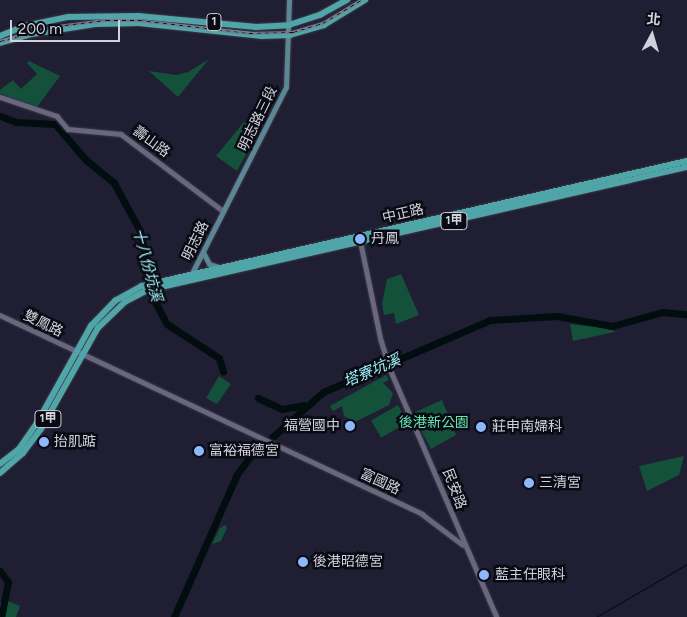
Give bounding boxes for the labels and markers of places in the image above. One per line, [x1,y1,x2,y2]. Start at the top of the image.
place label: 丹鳳 [371,231,399,247]
marker: 丹鳳 [353,232,367,246]
place label: 福營國中 [284,418,340,434]
place label: 莊申南婦科 [492,419,562,435]
marker: 福營國中 [344,420,356,432]
marker: 莊申南婦科 [474,420,488,434]
place label: 抬肌踮 [54,434,96,450]
marker: 抬肌踮 [38,436,50,448]
place label: 富裕福德宮 [209,443,279,459]
marker: 富裕福德宮 [193,445,205,457]
place label: 三清宮 [539,475,581,491]
marker: 三清宮 [523,477,535,489]
place label: 後港昭德宮 [313,554,383,570]
marker: 後港昭德宮 [297,556,309,568]
place label: 藍主任眼科 [495,567,565,583]
marker: 藍主任眼科 [477,568,491,582]

